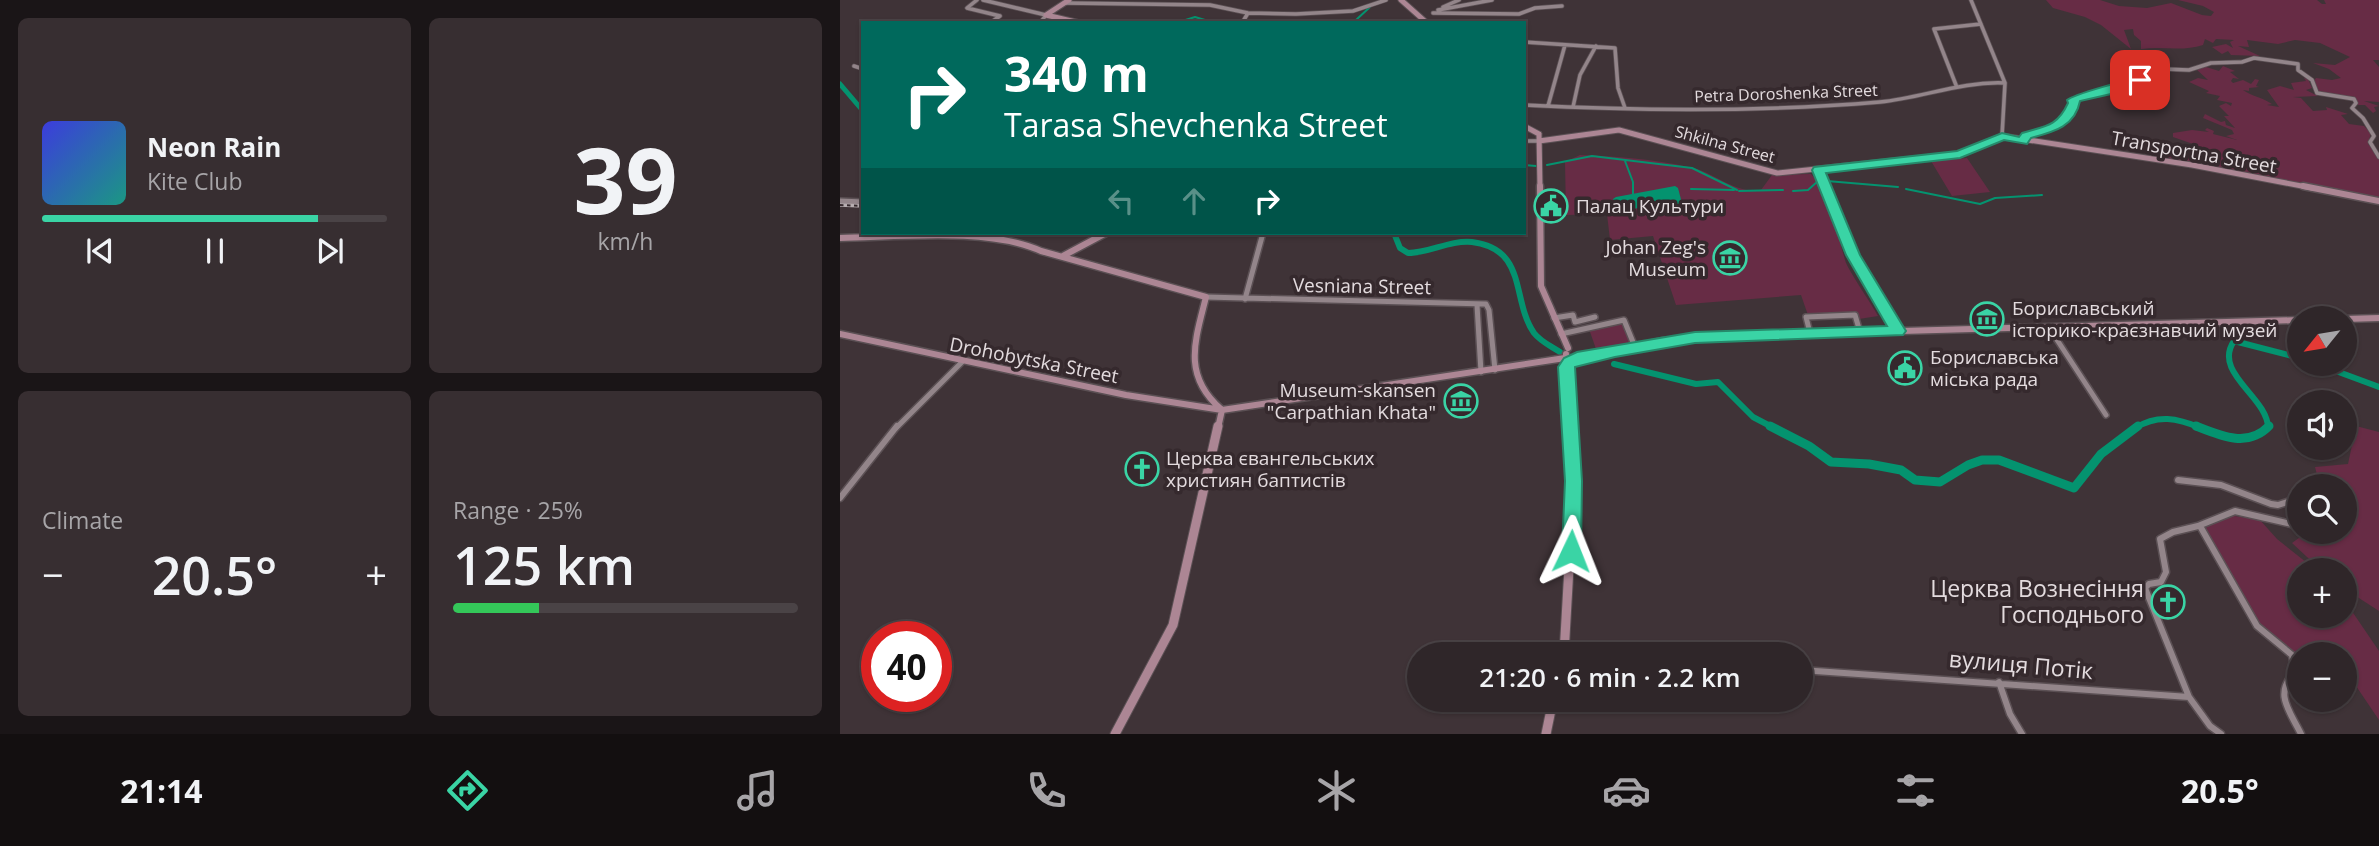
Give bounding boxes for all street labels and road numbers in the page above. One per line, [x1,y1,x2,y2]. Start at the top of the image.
street label: Petra Doroshenka Street [1694,79,1878,107]
street label: Shkilna Street [1673,120,1778,168]
street label: Transportna Street [2109,125,2279,179]
street label: Vesniana Street [1293,272,1432,300]
street label: Drohobytska Street [947,331,1121,389]
street label: вулиця Потік [1948,642,2095,686]

